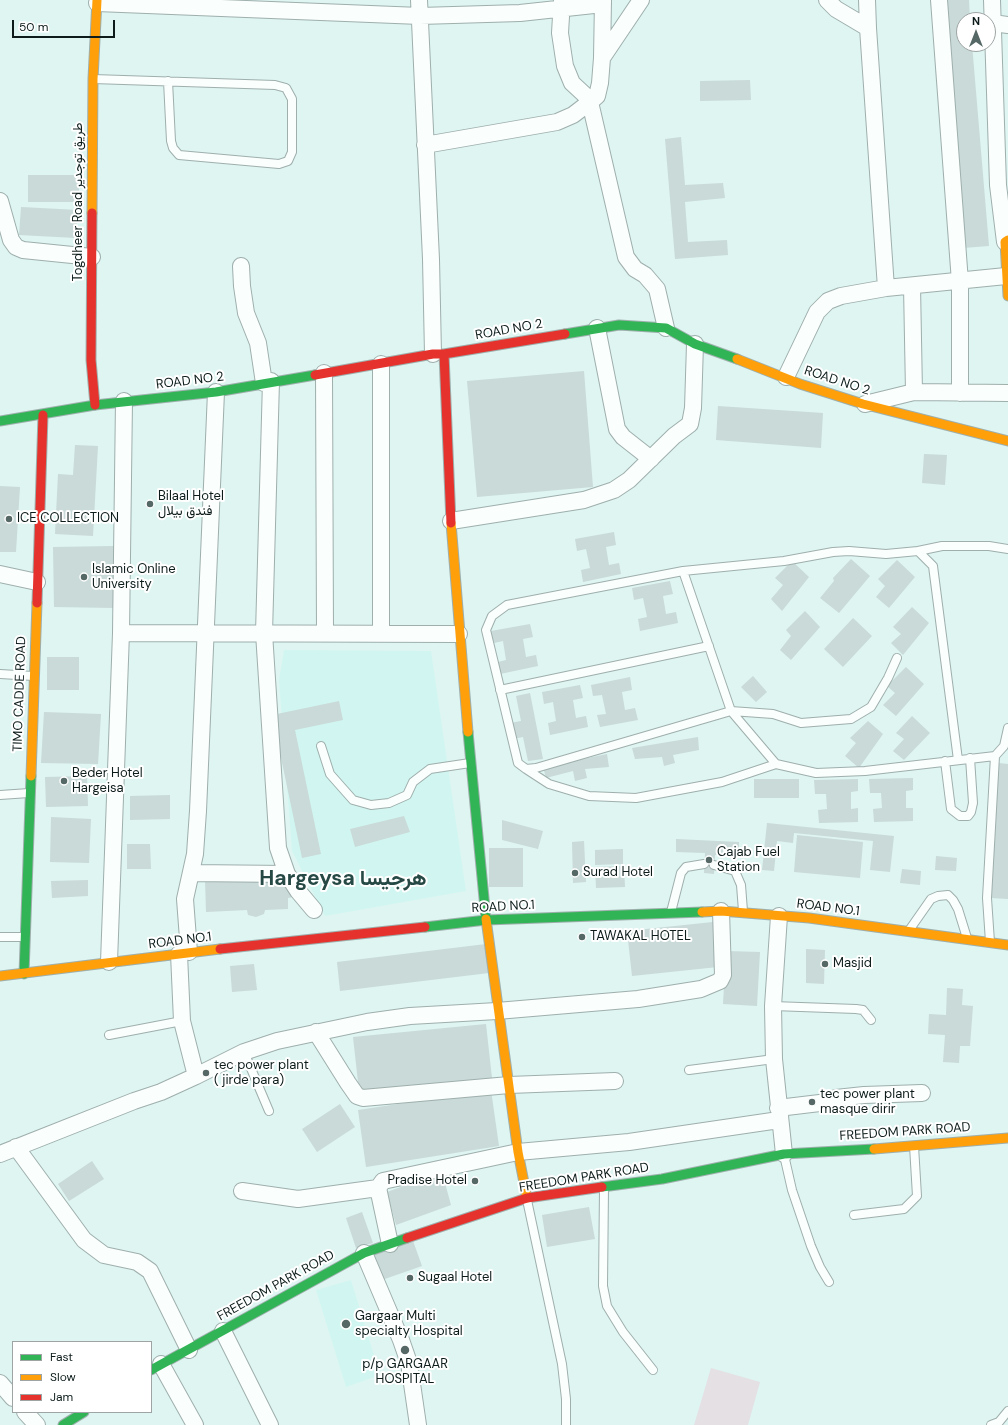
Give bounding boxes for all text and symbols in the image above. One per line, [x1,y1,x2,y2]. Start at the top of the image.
scale bar [14,12,117,38]
north arrow [956,12,996,52]
text: N [972,14,980,28]
text: 50 m [19,19,48,35]
street label: Togdheer Road طريق توجدير [71,123,87,281]
street label: ROAD NO 2 [474,316,544,344]
street label: ROAD NO 2 [802,363,872,399]
street label: ROAD NO 2 [155,369,225,393]
place label: Bilaal Hotel فندق بيلال [158,489,224,520]
marker: Bilaal Hotel فندق بيلال [145,499,155,509]
place label: ICE COLLECTION [17,511,119,527]
marker: ICE COLLECTION [4,514,14,524]
place label: Islamic Online University [92,562,176,593]
marker: Islamic Online University [79,572,89,582]
street label: TIMO CADDE ROAD [10,636,30,752]
place label: Beder Hotel Hargeisa [72,766,143,797]
marker: Beder Hotel Hargeisa [59,776,69,786]
place label: Cajab Fuel Station [717,845,780,876]
marker: Cajab Fuel Station [704,855,714,865]
place label: Surad Hotel [583,865,653,881]
district label: Hargeysa هرجيسا [259,866,427,892]
marker: Surad Hotel [570,868,580,878]
street label: ROAD NO.1 [796,896,860,920]
street label: ROAD NO.1 [471,898,535,916]
street label: ROAD NO.1 [148,929,212,953]
place label: TAWAKAL HOTEL [590,929,691,945]
marker: TAWAKAL HOTEL [577,932,587,942]
place label: Masjid [833,956,872,972]
marker: Masjid [820,959,830,969]
place label: tec power plant ( jirde para) [214,1058,309,1089]
marker: tec power plant ( jirde para) [201,1068,211,1078]
place label: tec power plant masque dirir [820,1087,915,1118]
marker: tec power plant masque dirir [807,1097,817,1107]
street label: FREEDOM PARK ROAD [839,1120,971,1144]
street label: FREEDOM PARK ROAD [518,1160,650,1196]
place label: Pradise Hotel [387,1173,467,1189]
marker: Pradise Hotel [470,1176,480,1186]
street label: FREEDOM PARK ROAD [215,1247,337,1325]
place label: Sugaal Hotel [418,1270,492,1286]
marker: Sugaal Hotel [405,1273,415,1283]
place label: Gargaar Multi specialty Hospital [355,1309,463,1340]
marker: Gargaar Multi specialty Hospital [340,1318,352,1330]
legend [12,1341,152,1413]
marker: p/p GARGAAR HOSPITAL [399,1344,411,1356]
text: Fast [50,1349,73,1365]
place label: p/p GARGAAR HOSPITAL [362,1357,448,1388]
text: Slow [50,1369,76,1385]
text: Jam [50,1389,73,1405]

